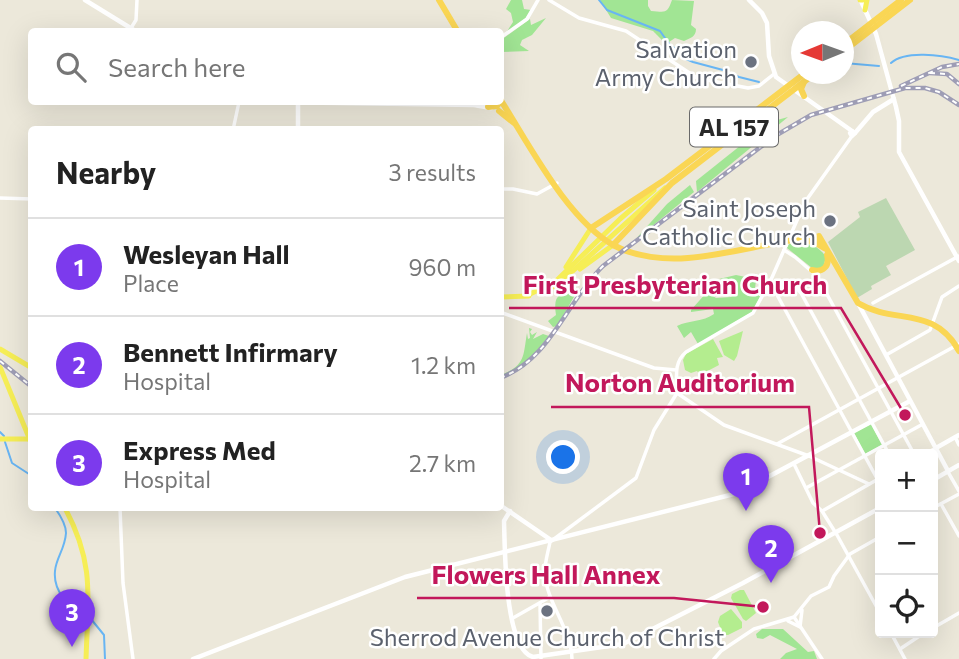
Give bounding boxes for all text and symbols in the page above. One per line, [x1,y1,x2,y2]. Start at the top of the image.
north arrow [791,21,854,84]
search box [28,28,504,105]
place label: Salvation Army Church [595,34,737,91]
icon: search [52,48,90,86]
text: Search here [108,51,246,82]
marker: Salvation Army Church [743,54,759,70]
road number: AL 157 [690,108,778,146]
text: Nearby [56,153,156,190]
text: 3 results [389,158,476,186]
place label: Saint Joseph Catholic Church [642,193,816,250]
marker: Saint Joseph Catholic Church [822,213,838,229]
text: Wesleyan Hall [123,238,290,269]
text: 1 [74,253,84,281]
text: 960 m [409,253,476,281]
callout: First Presbyterian Church [509,261,841,308]
text: First Presbyterian Church [523,268,827,299]
text: Place [123,269,179,297]
text: Bennett Infirmary [123,336,338,367]
text: 2 [72,351,86,379]
text: 1.2 km [411,351,476,379]
callout: Norton Auditorium [551,360,809,407]
text: Norton Auditorium [565,366,795,397]
text: Hospital [123,367,211,395]
text: Express Med [123,434,276,465]
your location [546,440,580,474]
text: 3 [72,449,86,477]
text: 2.7 km [409,449,476,477]
map controls [875,449,938,638]
button: + [875,449,938,512]
pin: 1 [723,453,769,511]
text: Hospital [123,465,211,493]
button: − [875,512,938,575]
pin: 2 [748,525,794,583]
callout: Flowers Hall Annex [417,551,674,598]
text: Flowers Hall Annex [432,558,661,589]
button: locate [875,575,938,638]
pin: 3 [49,589,95,647]
marker: Sherrod Avenue Church of Christ [539,603,555,619]
place label: Sherrod Avenue Church of Christ [370,622,724,651]

